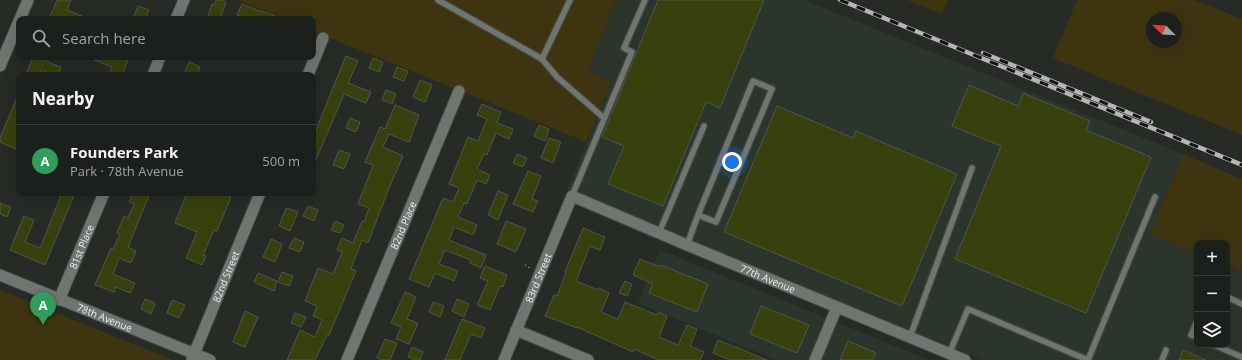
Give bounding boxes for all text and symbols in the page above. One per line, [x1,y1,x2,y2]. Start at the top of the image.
north arrow [1146,12,1182,48]
search box [16,16,316,60]
icon: search [30,27,52,49]
text: Search here [62,28,146,48]
text: Nearby [32,87,94,110]
text: Founders Park [70,142,178,162]
text: A [41,152,49,170]
text: 500 m [262,152,300,170]
your location [722,152,742,172]
text: Park · 78th Avenue [70,162,183,180]
street label: 82nd Place [387,199,419,251]
street label: 81st Place [66,222,97,271]
map controls [1194,240,1230,348]
button: + [1194,240,1230,276]
street label: 82nd Street [209,248,243,304]
street label: 83rd Street [522,251,555,305]
street label: 77th Avenue [738,261,798,296]
button: − [1194,276,1230,312]
pin: A [30,292,56,325]
street label: 78th Avenue [75,300,135,335]
button: layers [1194,312,1230,348]

